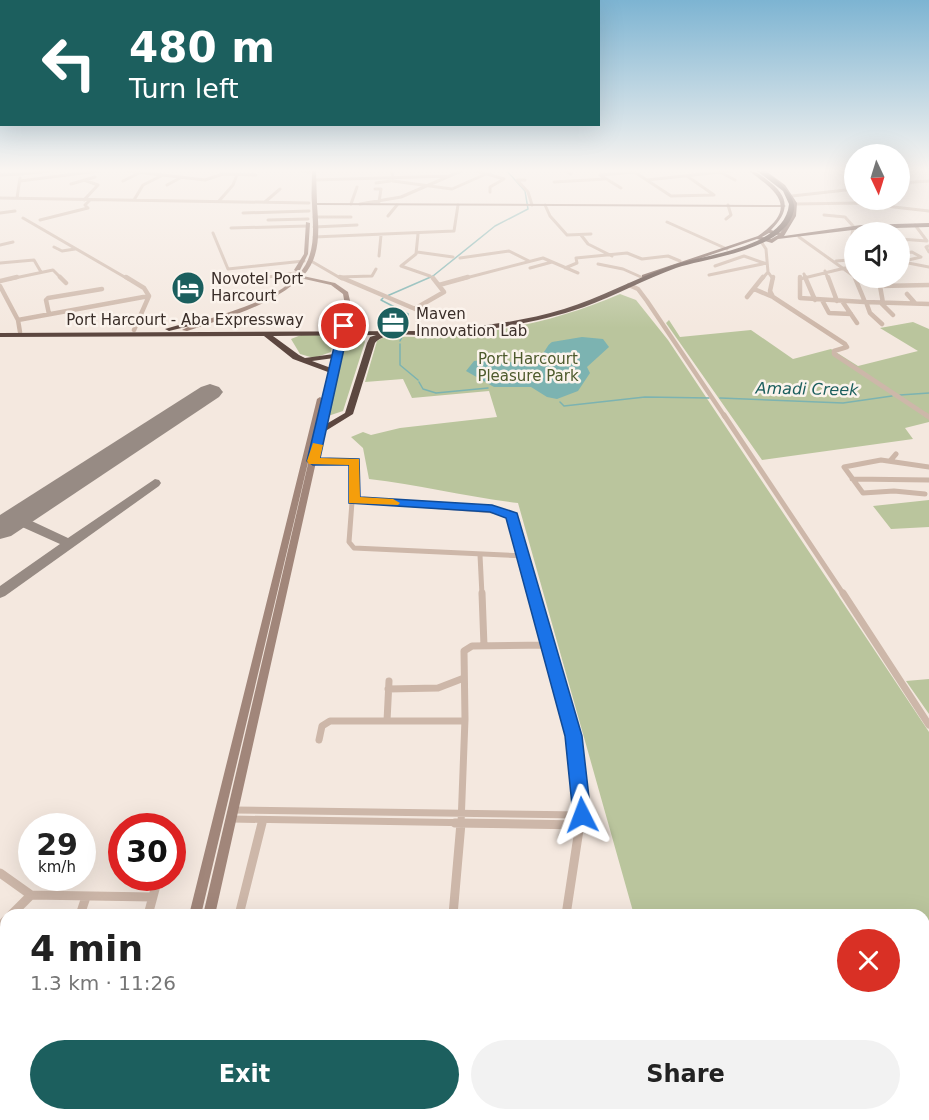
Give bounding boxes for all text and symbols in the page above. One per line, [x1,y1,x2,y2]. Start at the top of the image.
text: 480 m [129,23,275,72]
icon: left [30,24,108,102]
text: Turn left [129,73,239,104]
north arrow [844,144,910,210]
map controls [844,144,910,288]
button: sound [844,222,910,288]
hotel icon: Novotel Port Harcourt [170,270,206,306]
place label: Novotel Port Harcourt [211,270,303,305]
pin [318,300,369,351]
office icon: Maven Innovation Lab [375,305,411,341]
place label: Maven Innovation Lab [416,305,527,340]
icon: arrive [327,309,360,342]
street label: Port Harcourt - Aba Expressway [66,311,304,329]
park label: Port Harcourt Pleasure Park [477,350,579,385]
water label: Amadi Creek [754,379,859,399]
position arrow [550,783,614,847]
speed limit sign: 30 [108,813,186,891]
text: 29 [36,827,78,862]
text: km/h [38,858,76,876]
text: 4 min [30,928,143,969]
button: close [837,929,900,992]
text: 1.3 km · 11:26 [30,971,176,995]
button: Exit [30,1040,459,1109]
button: Share [471,1040,900,1109]

